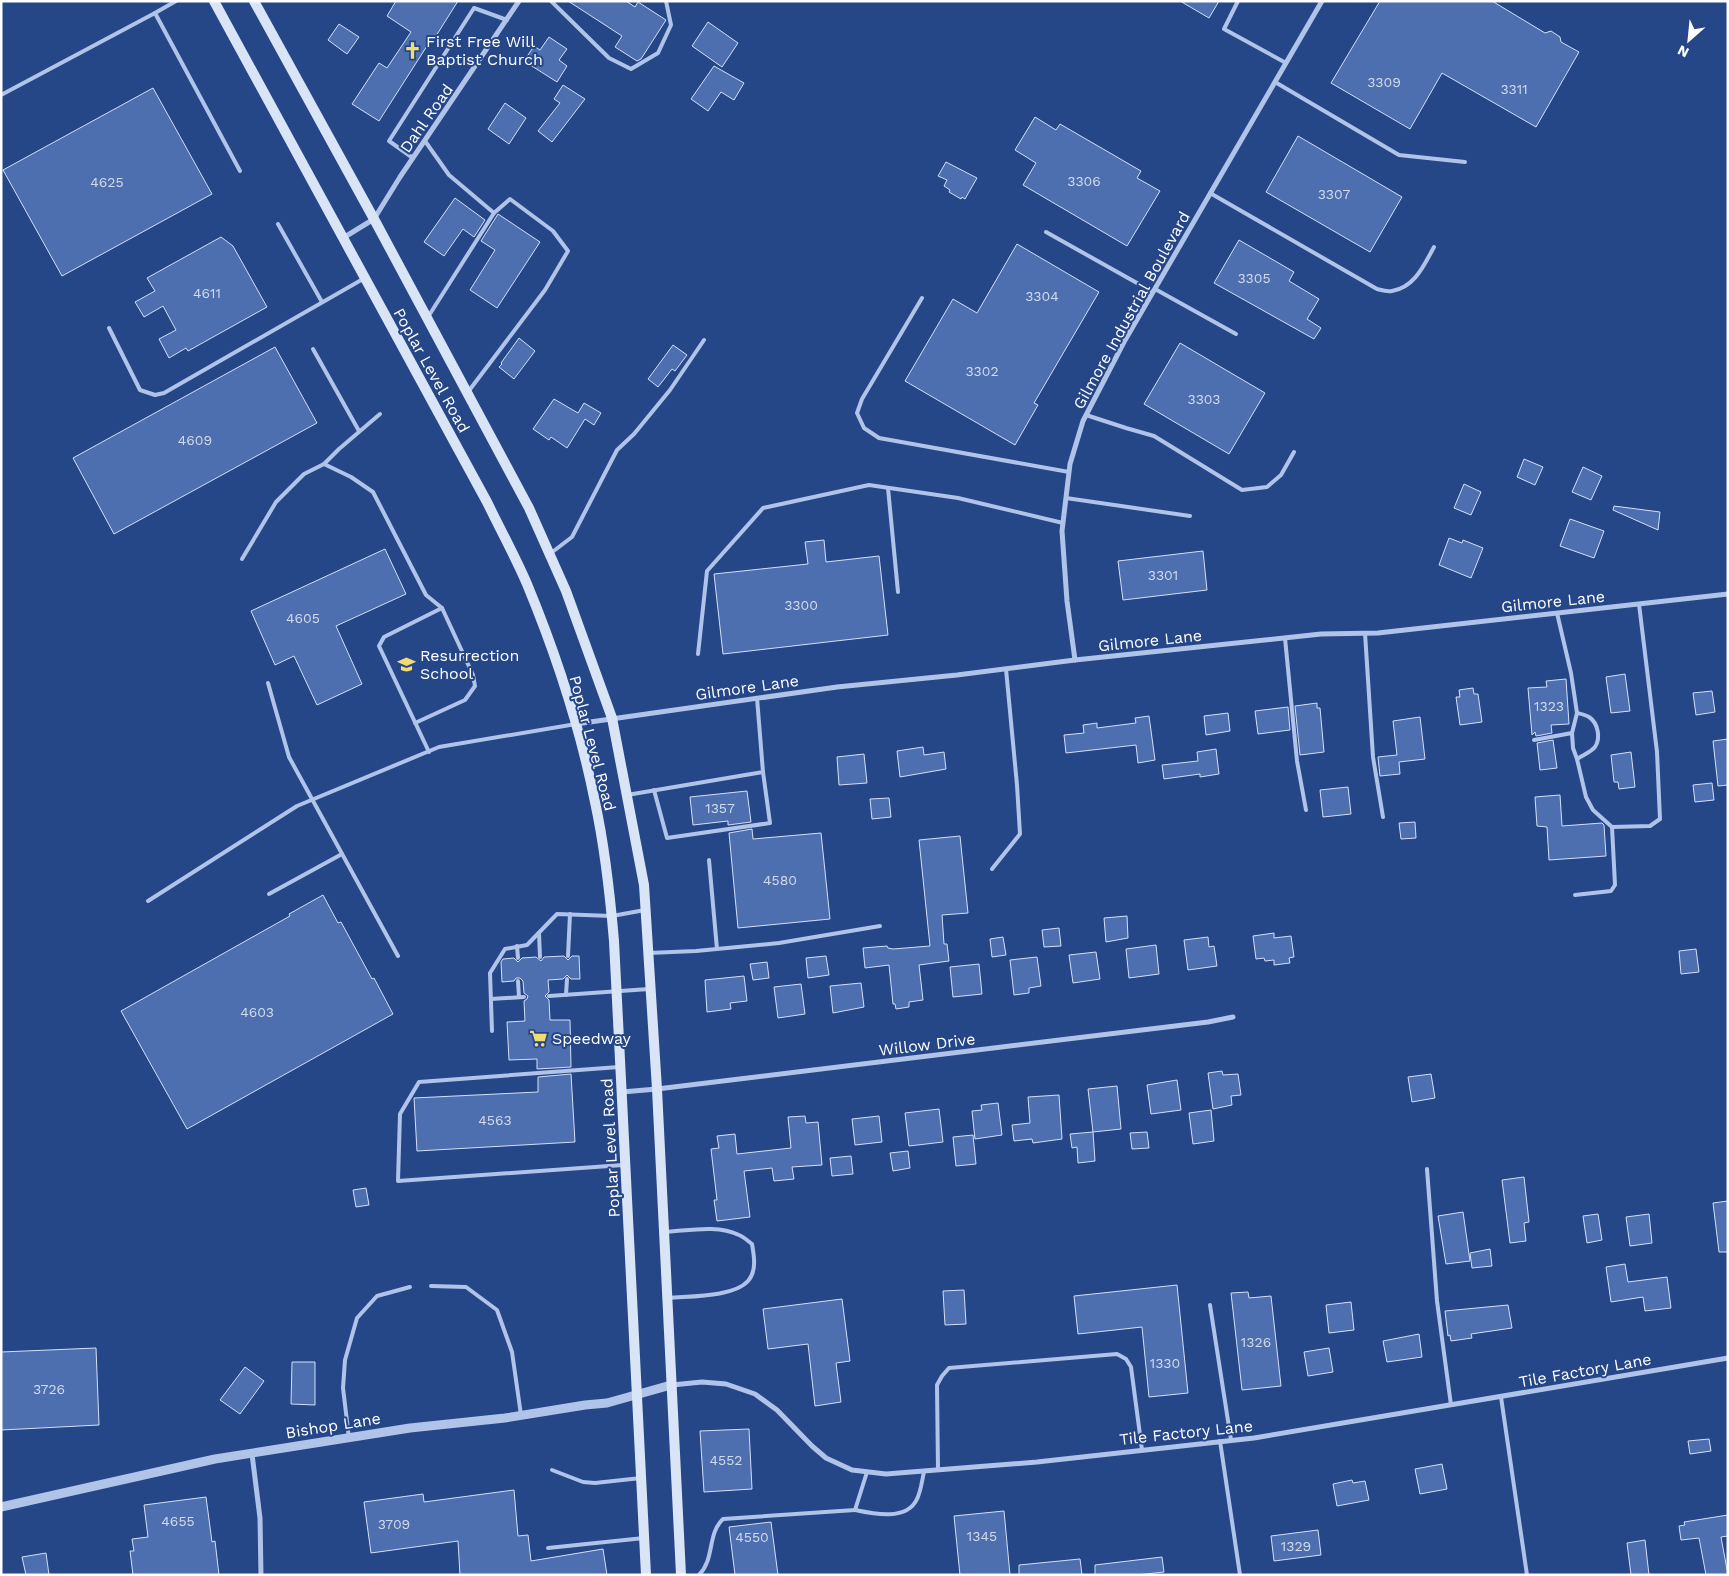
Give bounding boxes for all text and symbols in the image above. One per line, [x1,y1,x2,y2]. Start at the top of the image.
north arrow [1664,15,1714,65]
place label: First Free Will Baptist Church [426,32,543,69]
church icon: First Free Will Baptist Church [402,40,422,60]
text: N [1675,42,1691,61]
house number: 3309 [1367,74,1401,90]
street label: Dahl Road [396,80,457,156]
house number: 3311 [1500,81,1528,97]
house number: 3306 [1067,173,1101,189]
house number: 4625 [90,174,124,190]
house number: 3307 [1318,186,1350,202]
street label: Gilmore Industrial Boulevard [1069,208,1194,412]
house number: 3305 [1237,270,1271,286]
house number: 4611 [193,285,221,301]
house number: 3304 [1025,288,1059,304]
street label: Poplar Level Road [389,305,474,436]
house number: 3302 [965,363,999,379]
house number: 3303 [1188,391,1220,407]
house number: 4609 [178,432,212,448]
house number: 3301 [1148,567,1178,583]
street label: Gilmore Lane [1500,587,1606,616]
house number: 3300 [784,597,818,613]
house number: 4605 [286,610,320,626]
street label: Gilmore Lane [1097,626,1203,655]
place label: Resurrection School [420,646,519,683]
school or university icon: Resurrection School [396,654,416,674]
street label: Gilmore Lane [694,671,800,704]
street label: Poplar Level Road [565,673,620,813]
house number: 1323 [1534,698,1564,714]
house number: 1357 [705,800,735,816]
house number: 4580 [763,872,797,888]
house number: 4603 [240,1004,274,1020]
supermarket icon: Speedway [528,1028,548,1048]
place label: Speedway [552,1029,631,1048]
street label: Willow Drive [878,1029,976,1060]
street label: Poplar Level Road [597,1078,624,1218]
house number: 4563 [478,1112,512,1128]
house number: 1326 [1241,1334,1271,1350]
street label: Tile Factory Lane [1517,1349,1653,1391]
house number: 1330 [1150,1355,1180,1371]
house number: 3726 [33,1381,65,1397]
street label: Bishop Lane [284,1409,382,1442]
street label: Tile Factory Lane [1118,1416,1254,1449]
house number: 4552 [709,1452,743,1468]
house number: 4655 [161,1513,195,1529]
house number: 3709 [378,1516,410,1532]
house number: 1345 [967,1528,997,1544]
house number: 4550 [735,1529,769,1545]
house number: 1329 [1281,1538,1311,1554]

